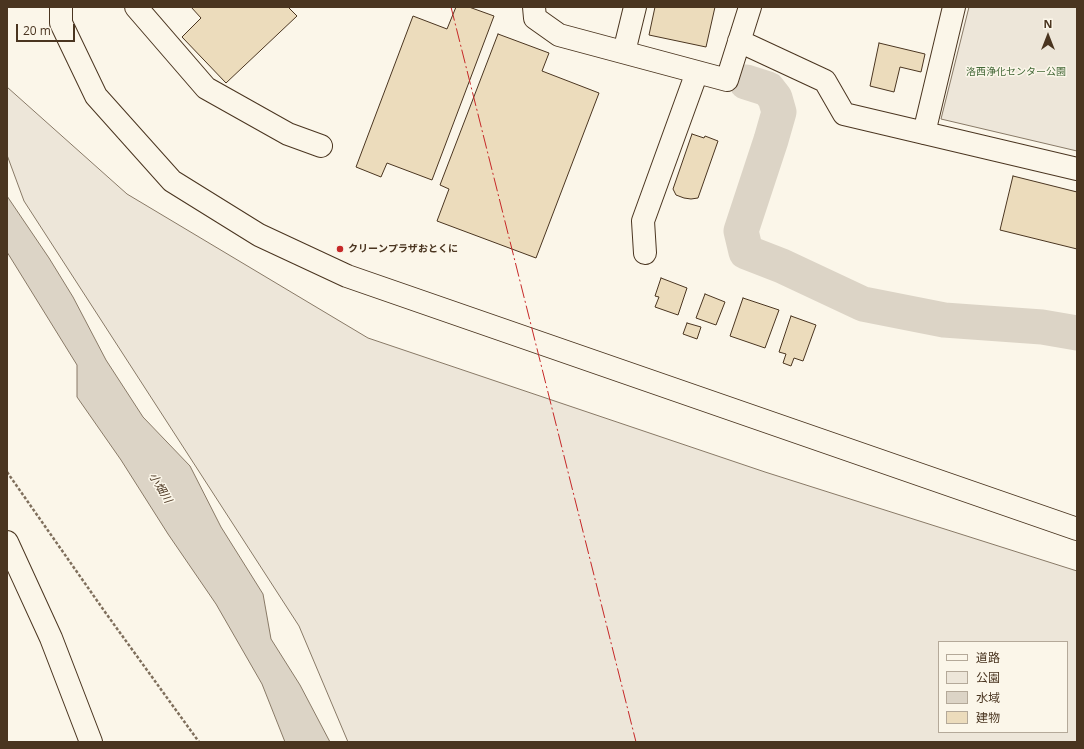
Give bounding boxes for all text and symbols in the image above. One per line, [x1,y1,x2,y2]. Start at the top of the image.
scale bar [18,16,77,42]
north arrow [1028,16,1068,56]
text: N [1044,16,1052,31]
text: 20 m [23,22,51,39]
park label: 洛西浄化センター公園 [966,66,1066,78]
place label: クリーンプラザおとくに [348,243,458,255]
marker: クリーンプラザおとくに [335,244,345,254]
water label: 小畑川 [146,470,174,506]
legend [938,641,1068,733]
text: 道路 [976,649,1000,666]
text: 公園 [976,669,1000,686]
text: 水域 [976,689,1000,706]
text: 建物 [976,709,1000,726]

